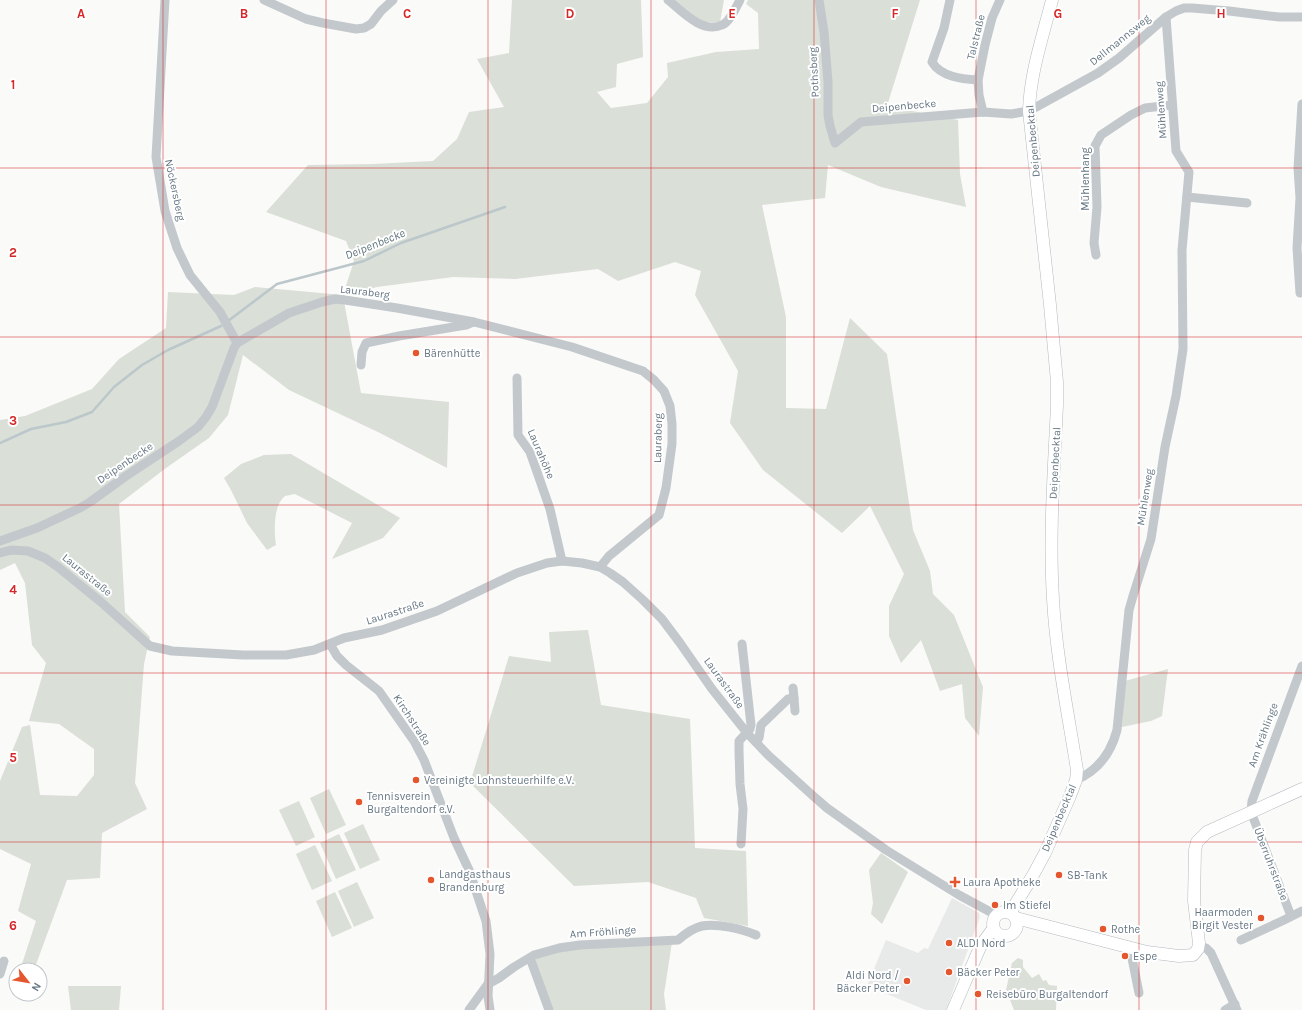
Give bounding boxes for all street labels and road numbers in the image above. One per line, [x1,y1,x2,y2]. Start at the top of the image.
street label: Dellmannsweg [1087,11,1154,68]
street label: Talstraße [964,13,988,61]
street label: Pothsberg [806,45,822,98]
street label: Mühlenweg [1152,80,1170,139]
street label: Deipenbecke [871,97,937,115]
street label: Deipenbecktal [1023,104,1043,178]
street label: Mühlenhang [1079,146,1092,211]
street label: Nöckersberg [162,158,188,223]
street label: Lauraberg [339,282,391,302]
street label: Lauraberg [651,412,665,463]
street label: Laurahöhe [525,427,557,481]
street label: Deipenbecktal [1047,427,1063,499]
street label: Deipenbecke [95,439,156,486]
street label: Mühlenweg [1134,467,1156,527]
street label: Laurastraße [59,551,115,599]
street label: Laurastraße [364,596,426,627]
street label: Laurastraße [701,655,747,711]
street label: Kirchstraße [391,692,434,748]
street label: Am Krählinge [1245,701,1281,769]
street label: Deipenbecktal [1039,782,1079,854]
street label: Überruhrstraße [1251,825,1292,903]
street label: Am Fröhlinge [569,923,637,941]

